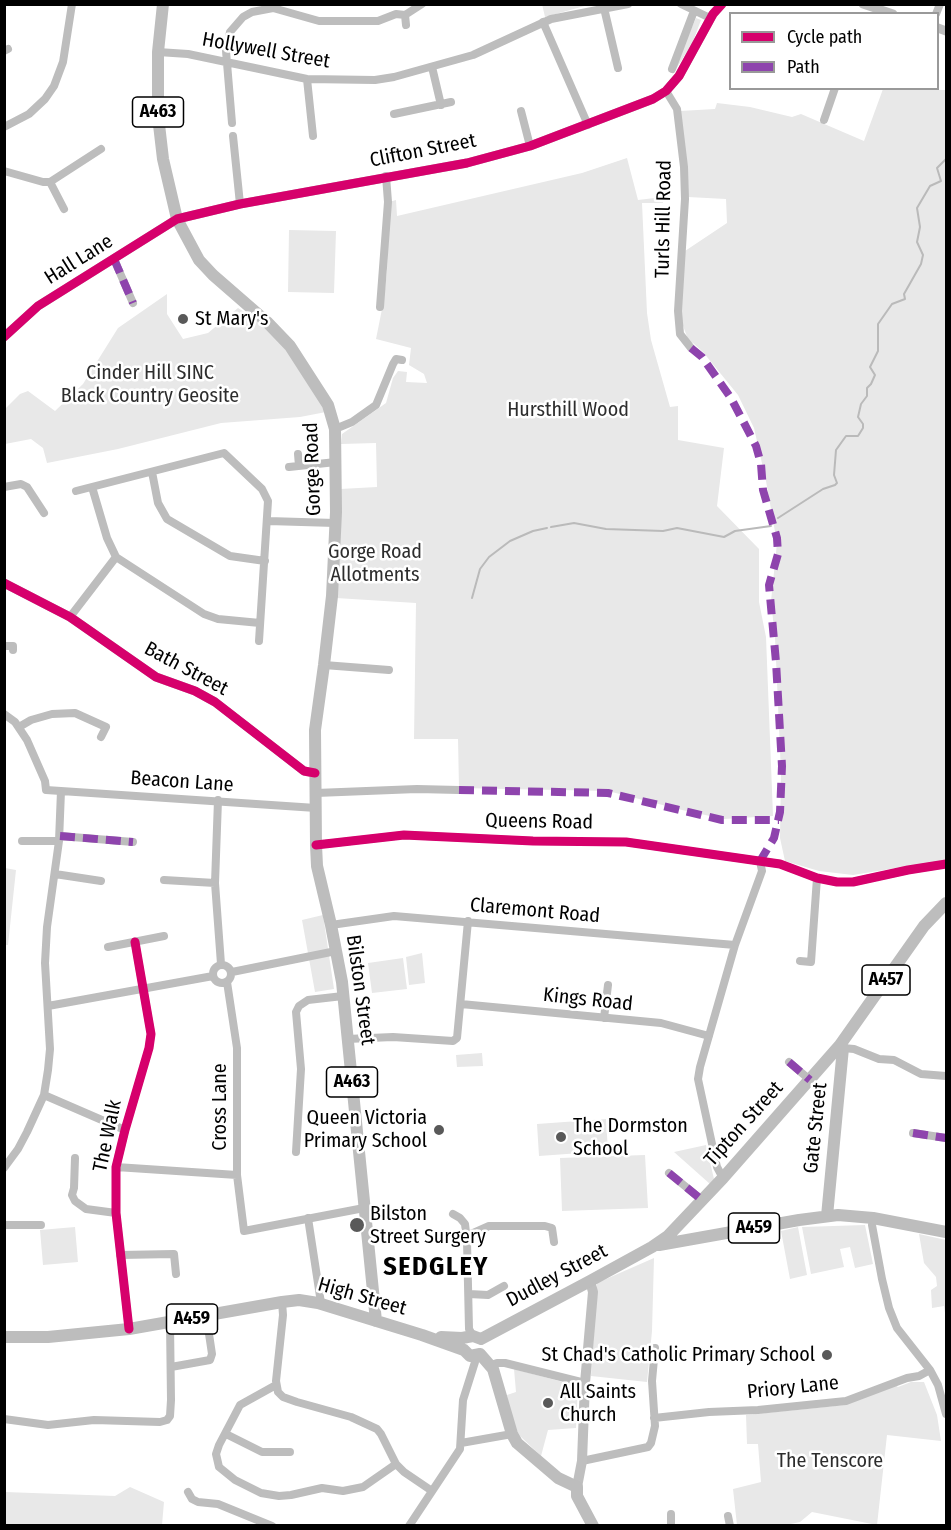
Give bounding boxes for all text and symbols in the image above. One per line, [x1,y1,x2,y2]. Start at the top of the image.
legend [729,12,939,90]
text: Cycle path [787,26,862,48]
street label: Hollywell Street [200,28,332,74]
text: Path [787,56,820,78]
road number: A463 [132,97,184,127]
street label: Clifton Street [368,129,478,173]
street label: Turls Hill Road [651,160,677,278]
street label: Hall Lane [40,230,118,290]
place label: St Mary's [195,307,268,331]
marker: St Mary's [176,312,190,326]
park label: Cinder Hill SINC Black Country Geosite [61,361,239,408]
park label: Hursthill Wood [507,398,629,422]
street label: Gorge Road [299,422,327,516]
park label: Gorge Road Allotments [328,540,422,587]
street label: Bath Street [140,637,232,701]
street label: Beacon Lane [130,766,234,798]
street label: Queens Road [485,809,593,835]
street label: Claremont Road [469,893,601,929]
street label: Bilston Street [340,933,380,1047]
road number: A457 [862,965,910,995]
street label: Kings Road [542,983,634,1017]
street label: Cross Lane [208,1063,232,1151]
road number: A463 [326,1067,378,1097]
street label: Tipton Street [700,1077,788,1171]
street label: Gate Street [799,1081,833,1175]
street label: The Walk [89,1098,127,1174]
place label: Queen Victoria Primary School [304,1106,427,1153]
place label: The Dormston School [573,1114,688,1161]
marker: Queen Victoria Primary School [432,1123,446,1137]
marker: The Dormston School [554,1130,568,1144]
place label: Bilston Street Surgery [370,1202,486,1249]
road number: A459 [728,1213,780,1243]
marker: Bilston Street Surgery [348,1216,366,1234]
street label: Dudley Street [503,1239,611,1313]
district label: SEDGLEY [383,1252,489,1284]
street label: High Street [315,1273,409,1321]
road number: A459 [166,1304,218,1334]
place label: St Chad's Catholic Primary School [542,1343,815,1367]
marker: St Chad's Catholic Primary School [820,1348,834,1362]
street label: Priory Lane [746,1371,840,1405]
place label: All Saints Church [560,1380,636,1427]
marker: All Saints Church [541,1396,555,1410]
park label: The Tenscore [777,1449,883,1473]

